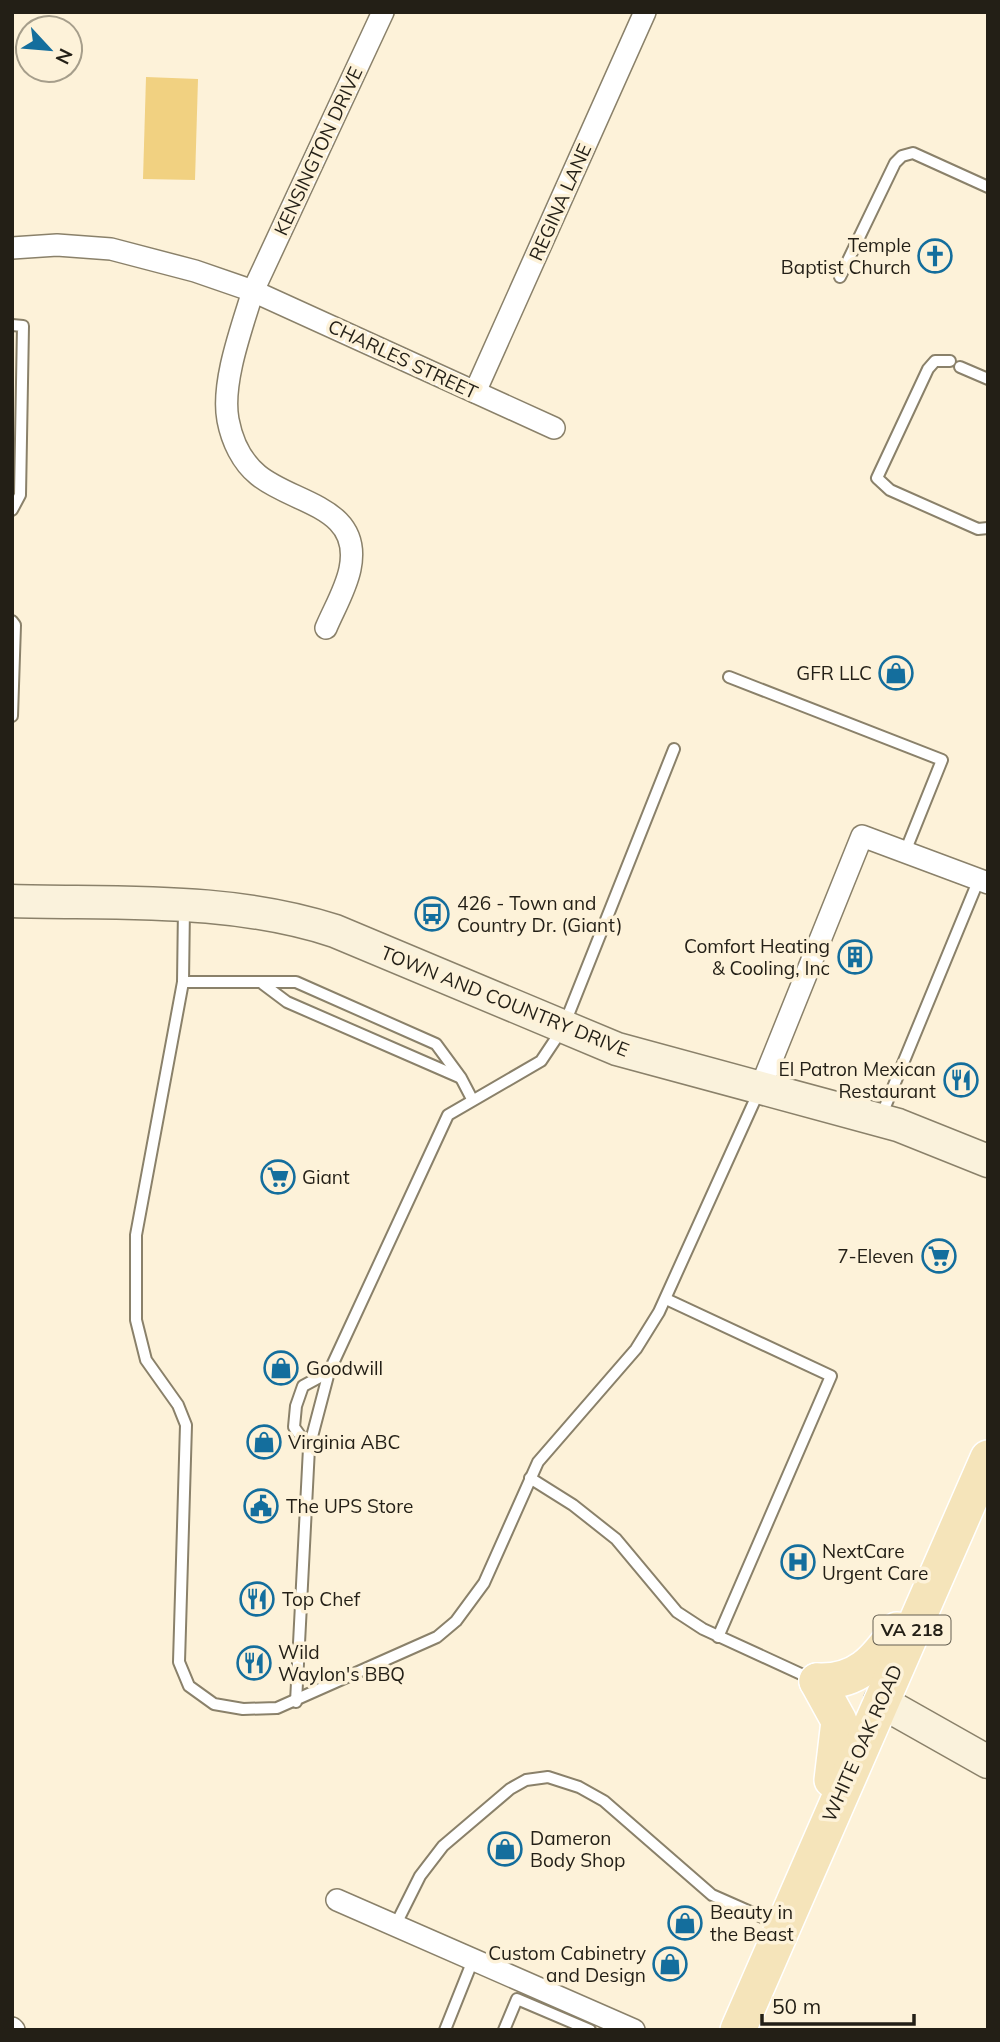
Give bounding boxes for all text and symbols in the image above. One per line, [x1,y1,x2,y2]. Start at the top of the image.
north arrow [14,14,84,84]
text: N [50,45,78,68]
street label: KENSINGTON DRIVE [268,63,368,239]
street label: REGINA LANE [524,140,596,264]
place label: Temple Baptist Church [781,233,911,279]
church icon: Temple Baptist Church [916,237,954,275]
street label: CHARLES STREET [324,314,482,404]
shop icon: GFR LLC [877,654,915,692]
place label: GFR LLC [796,661,872,685]
place label: 426 - Town and Country Dr. (Giant) [457,891,622,937]
bus stop icon: 426 - Town and Country Dr. (Giant) [413,895,451,933]
place label: Comfort Heating & Cooling, Inc [684,934,830,980]
building icon: Comfort Heating & Cooling, Inc [836,938,874,976]
street label: TOWN AND COUNTRY DRIVE [377,940,633,1062]
place label: El Patron Mexican Restaurant [779,1057,936,1103]
restaurant icon: El Patron Mexican Restaurant [942,1061,980,1099]
supermarket icon: Giant [259,1158,297,1196]
place label: Giant [302,1165,350,1189]
supermarket icon: 7-Eleven [920,1237,958,1275]
place label: 7-Eleven [837,1244,914,1268]
shop icon: Goodwill [262,1349,300,1387]
place label: Goodwill [306,1356,383,1380]
shop icon: Virginia ABC [245,1423,283,1461]
place label: Virginia ABC [288,1430,400,1454]
public building icon: The UPS Store [242,1487,280,1525]
place label: The UPS Store [286,1494,413,1518]
place label: NextCare Urgent Care [822,1539,928,1585]
hospital icon: NextCare Urgent Care [779,1543,817,1581]
restaurant icon: Top Chef [238,1580,276,1618]
place label: Top Chef [282,1587,361,1611]
road number: VA 218 [874,1616,950,1644]
place label: Wild Waylon's BBQ [278,1640,405,1686]
restaurant icon: Wild Waylon's BBQ [235,1644,273,1682]
street label: WHITE OAK ROAD [817,1661,907,1825]
place label: Dameron Body Shop [530,1826,625,1872]
shop icon: Dameron Body Shop [486,1830,524,1868]
place label: Beauty in the Beast [710,1900,794,1946]
shop icon: Beauty in the Beast [666,1904,704,1942]
place label: Custom Cabinetry and Design [488,1941,646,1987]
shop icon: Custom Cabinetry and Design [651,1945,689,1983]
scale bar [762,1982,914,2026]
text: 50 m [772,1993,821,2019]

